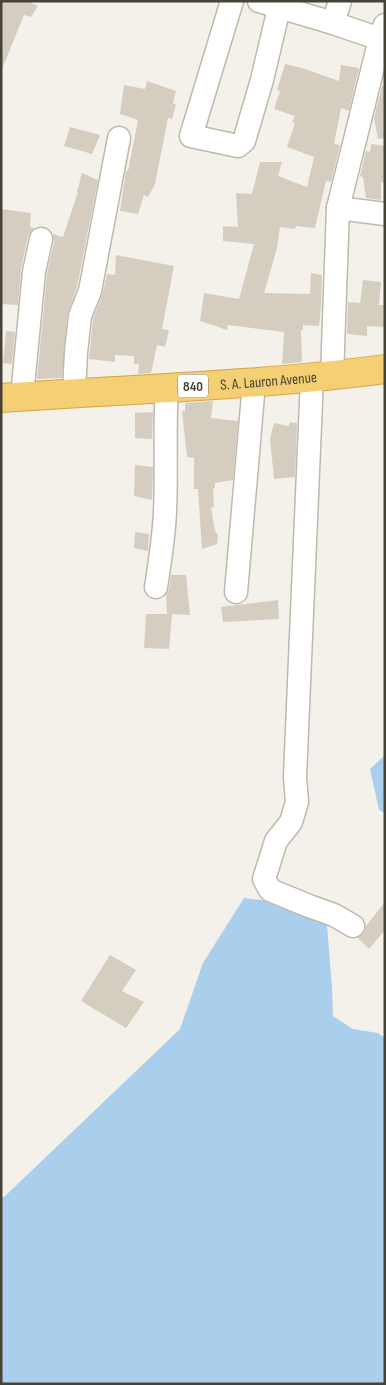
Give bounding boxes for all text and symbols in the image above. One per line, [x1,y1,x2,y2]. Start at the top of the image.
street label: S. A. Lauron Avenue [220,367,318,394]
road number: 840 [178,374,208,398]

